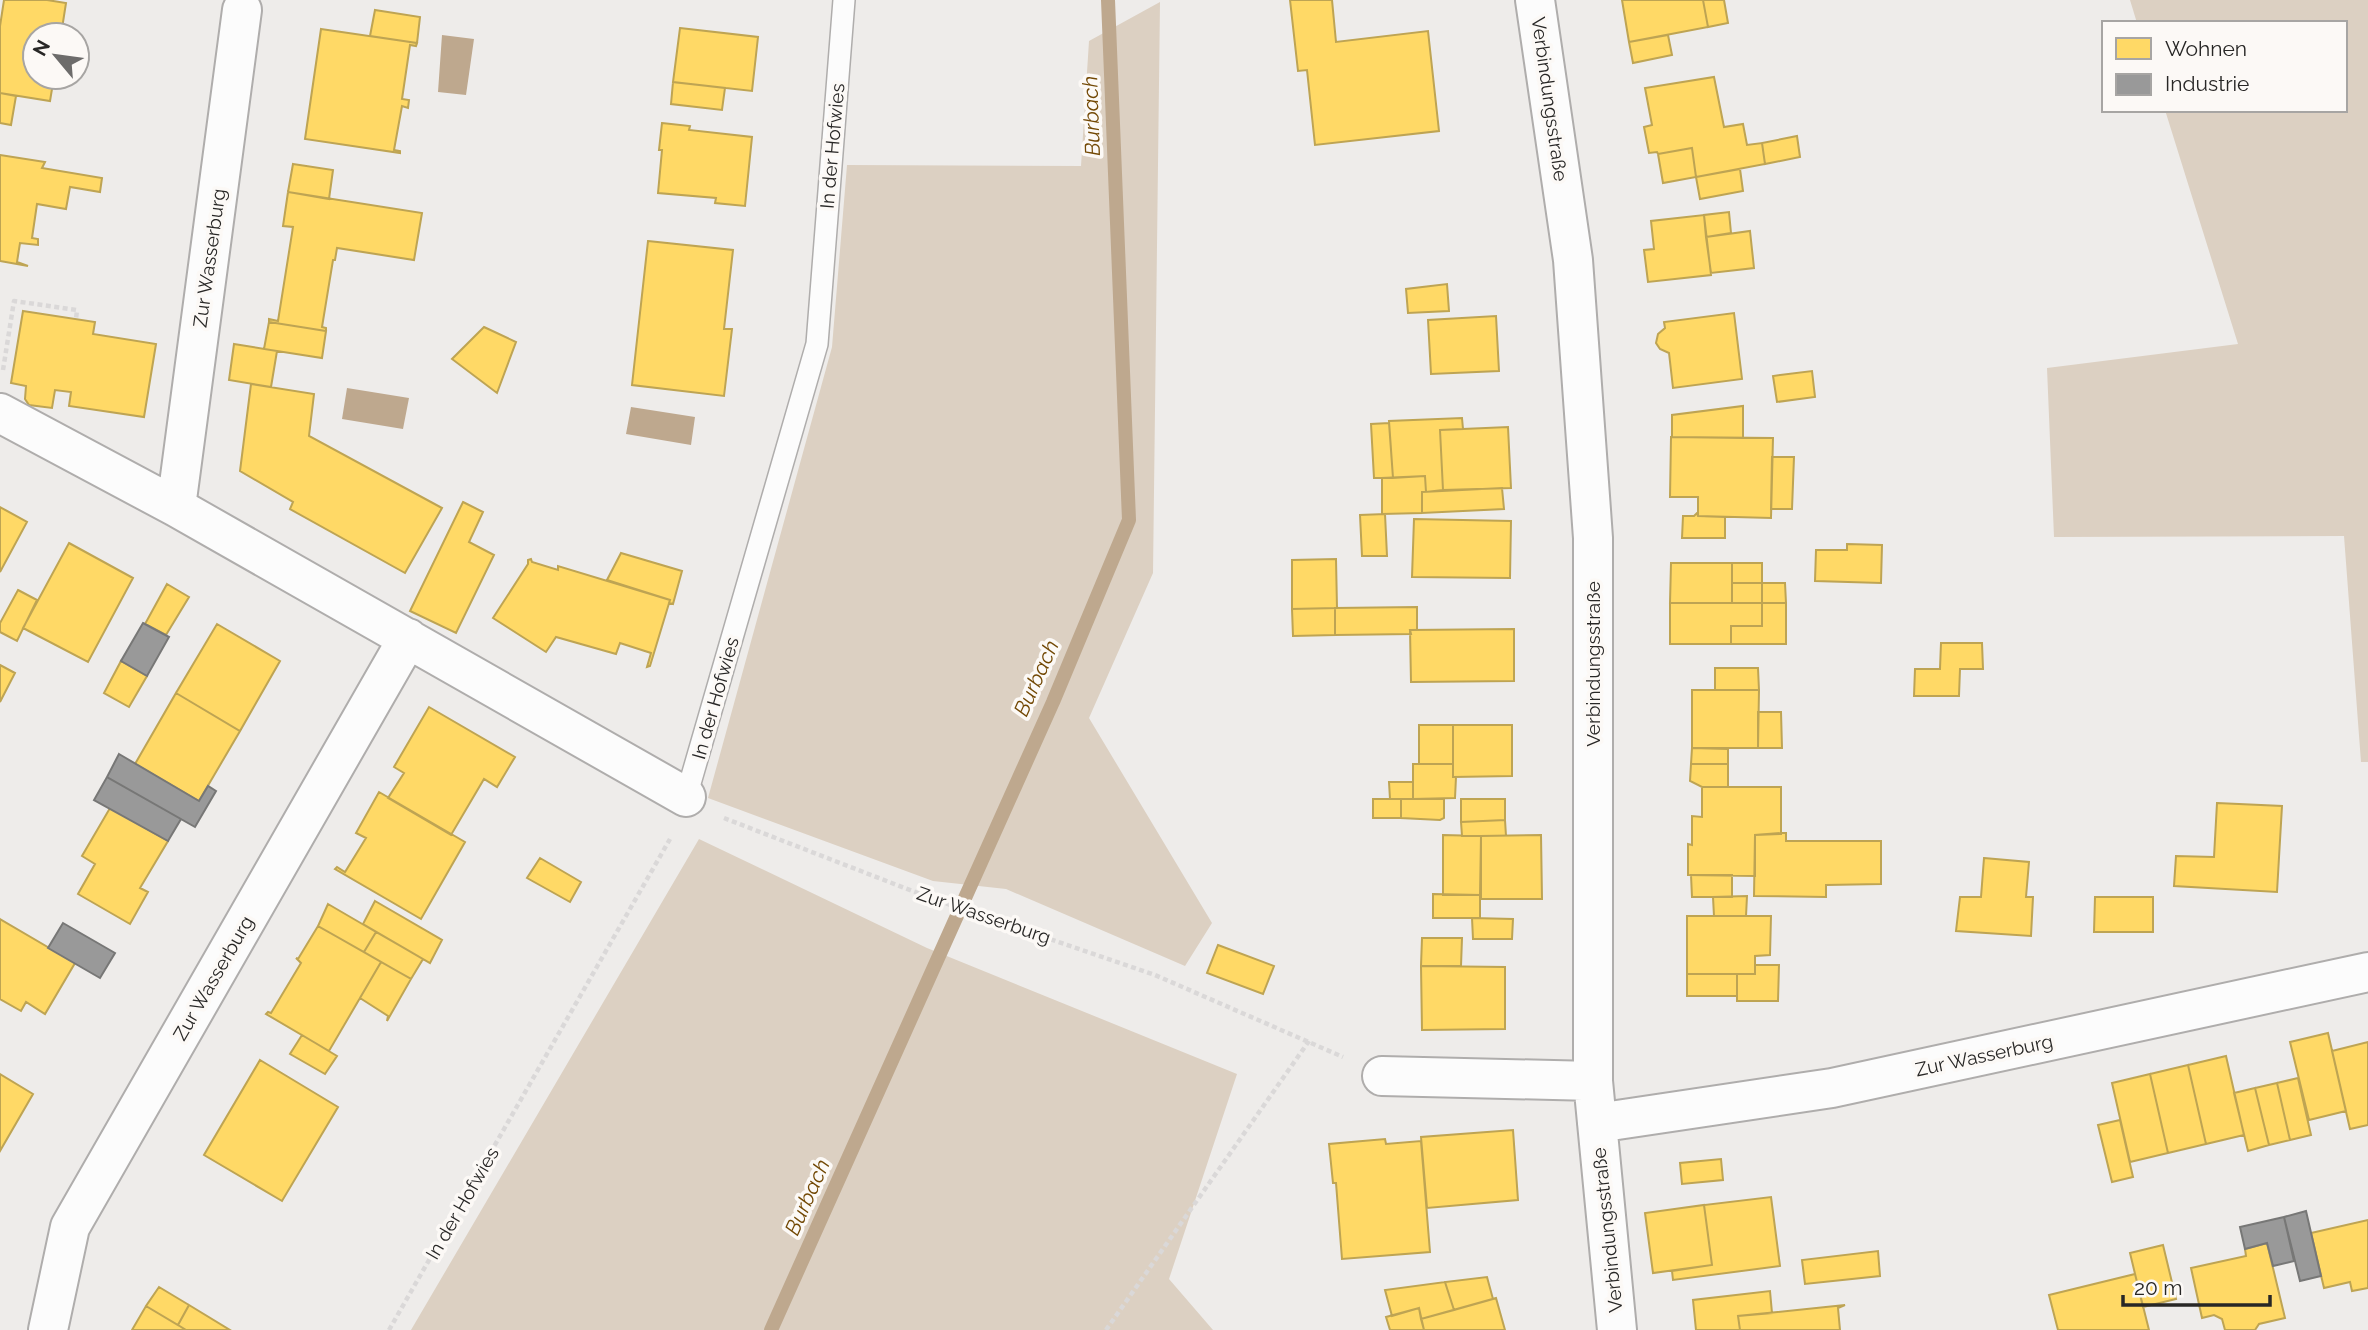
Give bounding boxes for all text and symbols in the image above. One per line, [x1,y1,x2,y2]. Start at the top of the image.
street label: Verbindungsstraße [1528,15,1572,183]
north arrow [21,21,91,91]
legend [2102,21,2347,112]
text: N [28,36,54,59]
text: Wohnen [2165,36,2247,61]
text: Industrie [2165,71,2249,96]
water label: Burbach [1077,75,1105,157]
street label: In der Hofwies [816,82,848,210]
street label: Zur Wasserburg [188,187,230,329]
street label: Verbindungsstraße [1582,581,1604,747]
street label: In der Hofwies [687,634,743,762]
water label: Burbach [1008,636,1064,720]
street label: Zur Wasserburg [914,882,1054,948]
street label: Zur Wasserburg [168,912,258,1044]
street label: Zur Wasserburg [1913,1030,2055,1080]
street label: In der Hofwies [421,1143,503,1263]
street label: Verbindungsstraße [1587,1146,1627,1314]
water label: Burbach [779,1155,835,1239]
scale bar [2123,1264,2270,1308]
text: 20 m [2134,1275,2182,1300]

